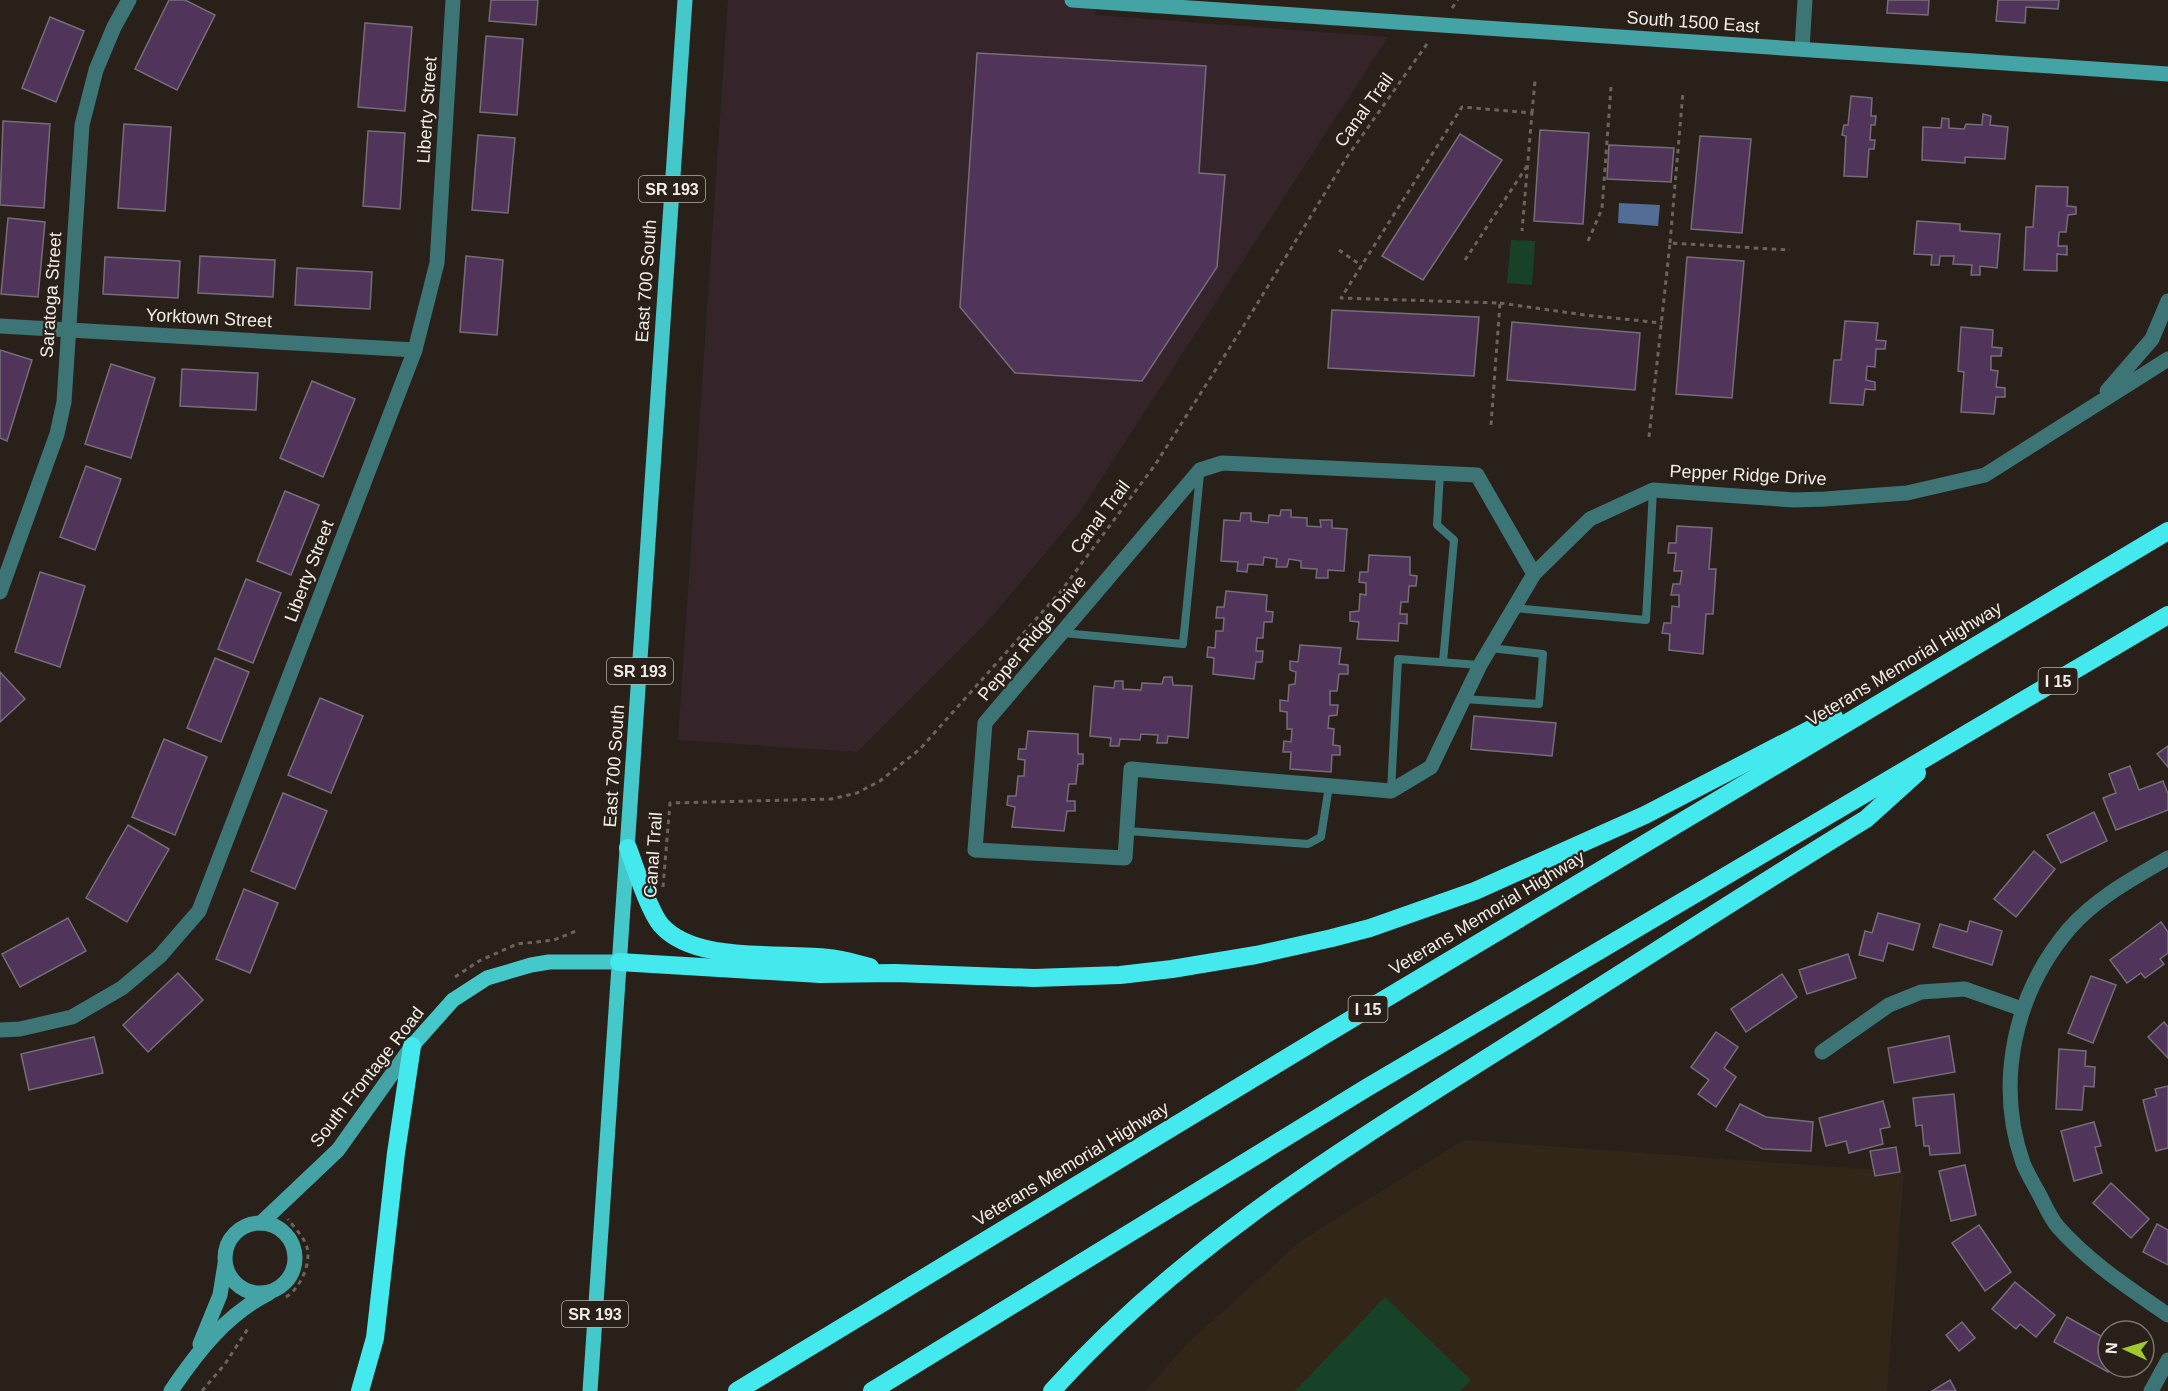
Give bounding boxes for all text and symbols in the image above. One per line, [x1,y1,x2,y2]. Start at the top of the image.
street label: South 1500 East [1626,7,1760,37]
street label: Liberty Street [413,56,441,164]
street label: Canal Trail [1331,69,1397,151]
road number: SR 193 [639,176,705,202]
street label: East 700 South [632,219,660,343]
street label: Saratoga Street [37,231,65,359]
street label: Yorktown Street [145,305,273,331]
street label: Pepper Ridge Drive [1669,461,1827,489]
street label: Canal Trail [1066,477,1134,557]
street label: Liberty Street [280,517,338,625]
street label: Pepper Ridge Drive [974,571,1090,705]
street label: Veterans Memorial Highway [1803,598,2005,730]
road number: SR 193 [607,658,673,684]
road number: I 15 [2038,668,2078,694]
street label: East 700 South [600,704,628,828]
street label: Canal Trail [640,811,666,899]
street label: Veterans Memorial Highway [1386,847,1588,979]
road number: I 15 [1348,996,1388,1022]
street label: South Frontage Road [306,1003,428,1151]
street label: Veterans Memorial Highway [970,1098,1172,1230]
road number: SR 193 [562,1301,628,1327]
north arrow [2096,1319,2156,1379]
text: N [2103,1342,2120,1354]

